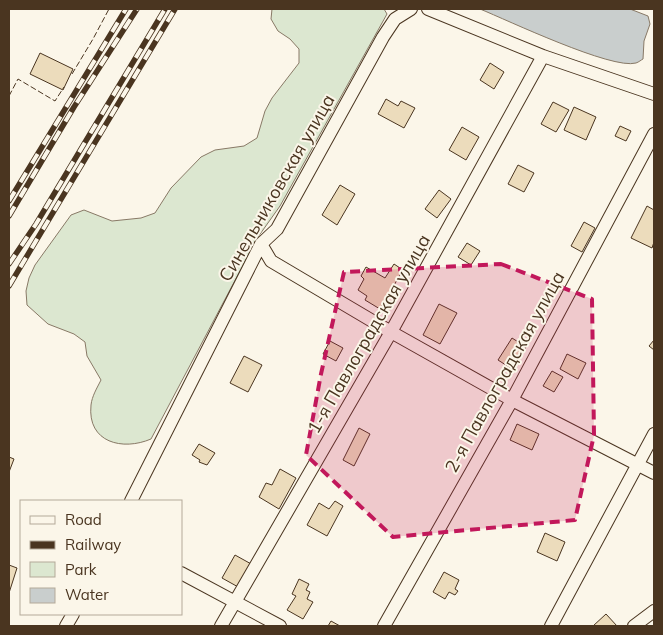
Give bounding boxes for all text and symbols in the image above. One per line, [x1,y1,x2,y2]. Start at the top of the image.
street label: Синельниковская улица [213,90,340,286]
street label: 1-я Павлоградская улица [302,230,435,438]
street label: 2-я Павлоградская улица [440,267,570,476]
legend [20,500,182,615]
text: Road [65,510,102,529]
text: Railway [65,535,121,554]
text: Park [65,560,97,579]
text: Water [65,585,109,604]

